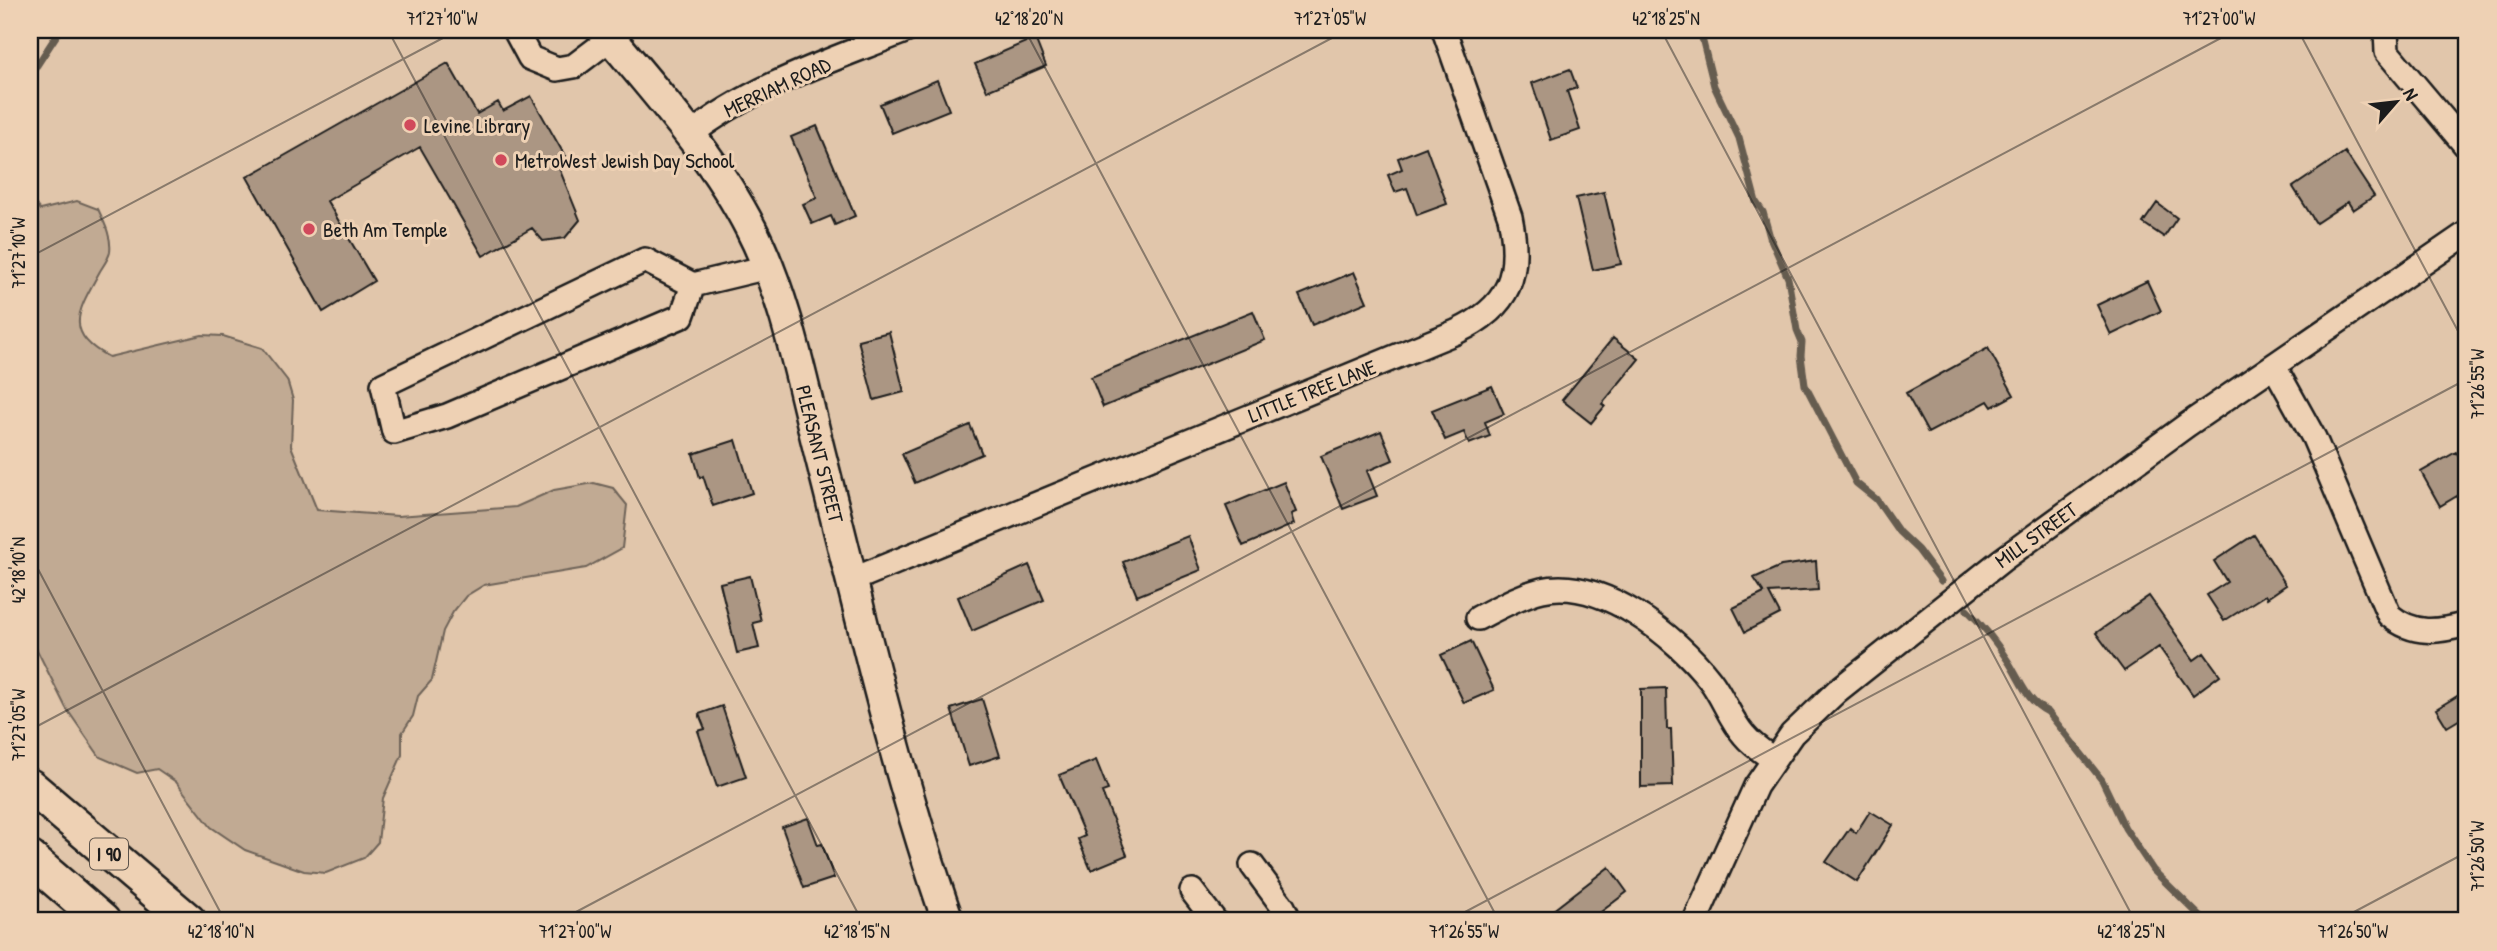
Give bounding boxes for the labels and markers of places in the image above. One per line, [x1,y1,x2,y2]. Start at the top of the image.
place label: Levine Library [424,111,531,140]
marker: Levine Library [402,117,418,133]
place label: MetroWest Jewish Day School [515,146,735,175]
marker: MetroWest Jewish Day School [493,152,509,168]
place label: Beth Am Temple [323,215,448,244]
marker: Beth Am Temple [301,221,317,237]

